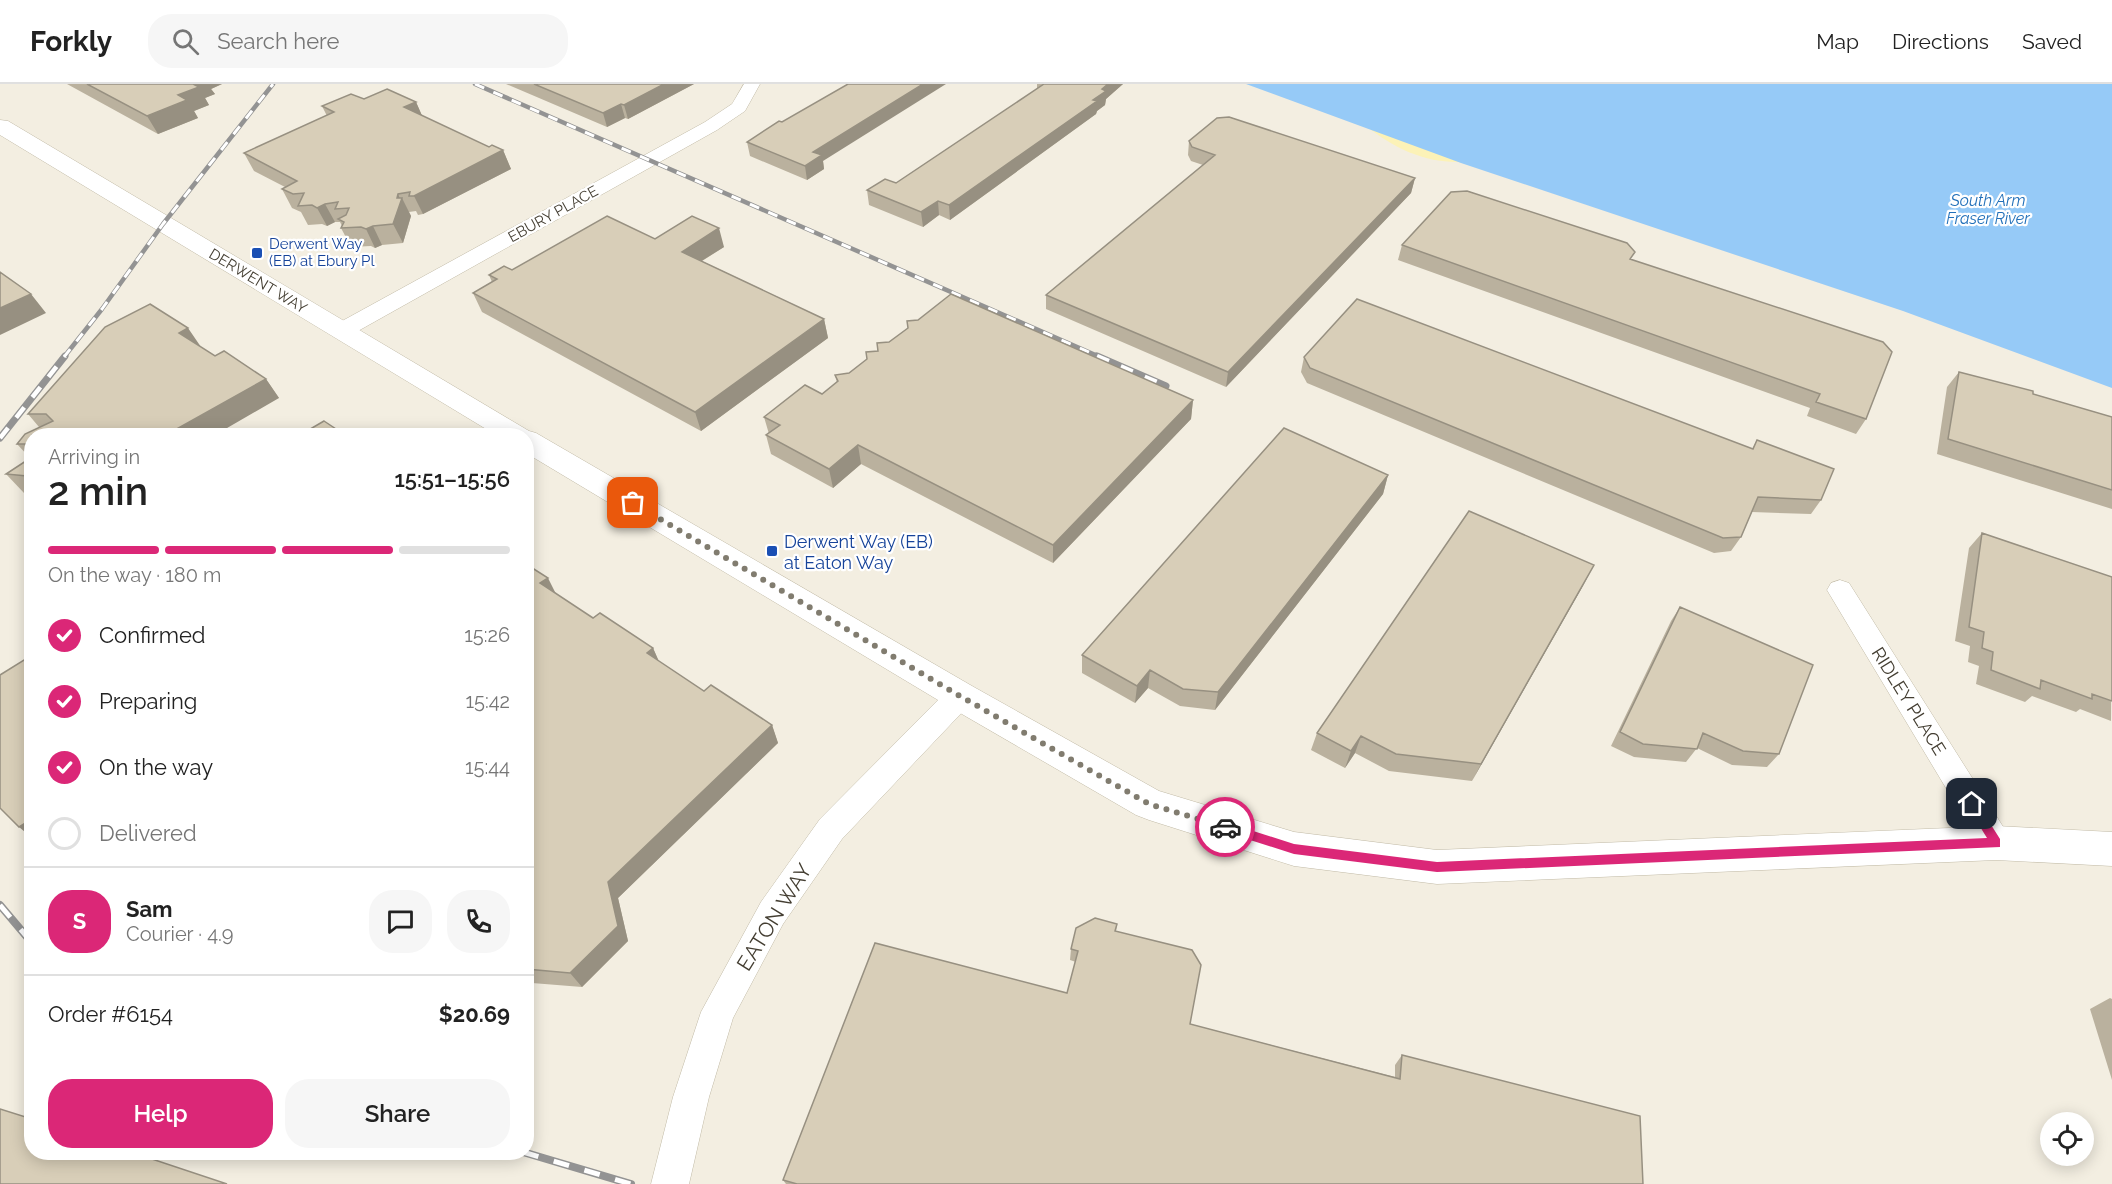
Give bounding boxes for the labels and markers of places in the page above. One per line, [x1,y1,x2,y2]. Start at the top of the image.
place label: Derwent Way (EB) at Ebury Pl [269,235,375,270]
marker: Derwent Way (EB) at Ebury Pl [250,246,264,260]
pin [607,477,658,528]
place label: Derwent Way (EB) at Eaton Way [784,531,933,573]
marker: Derwent Way (EB) at Eaton Way [765,544,779,558]
pin [1946,778,1997,829]

